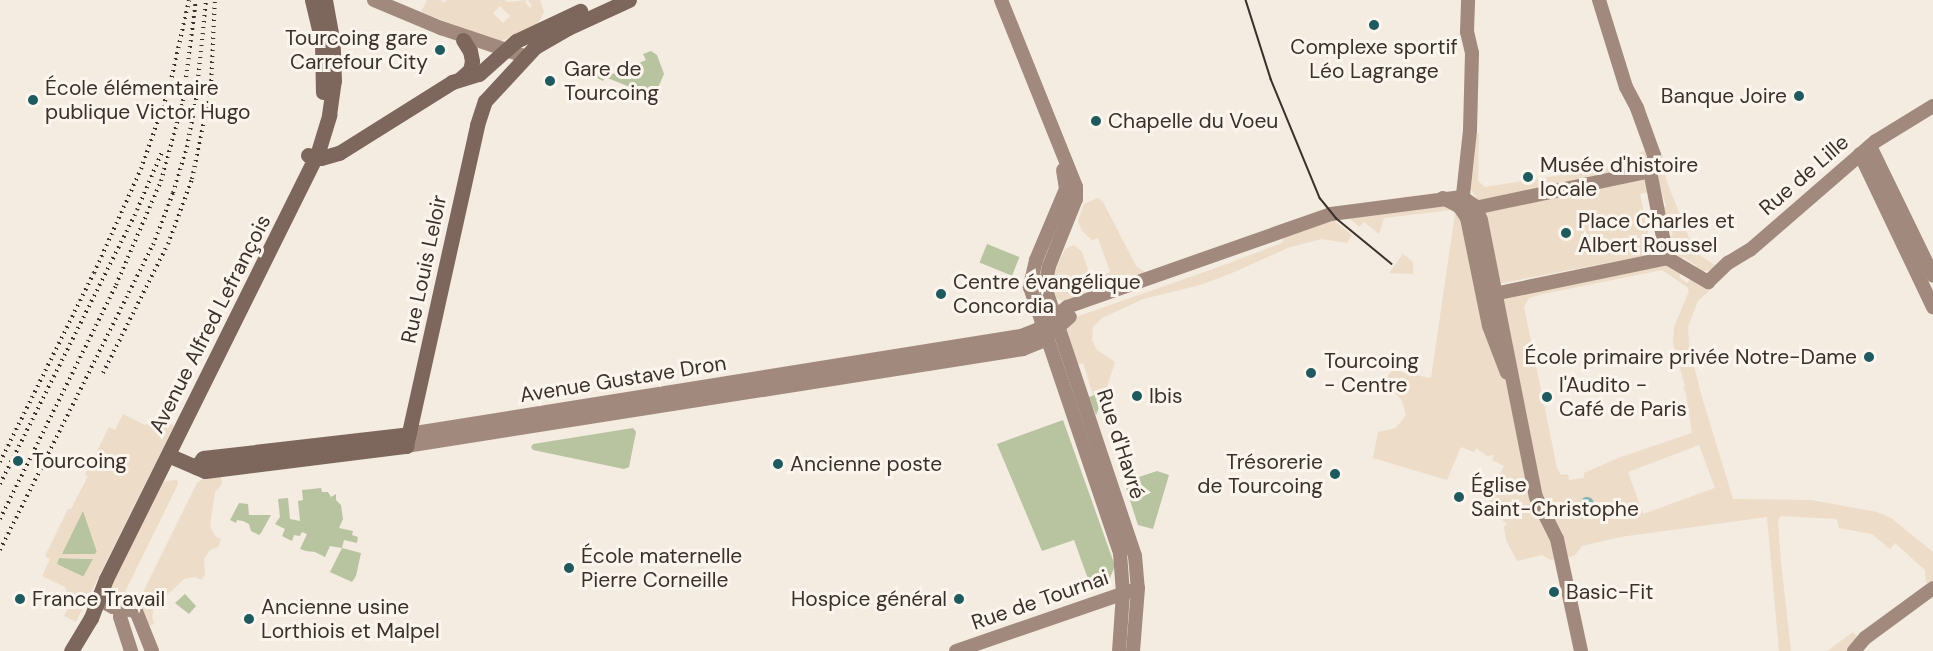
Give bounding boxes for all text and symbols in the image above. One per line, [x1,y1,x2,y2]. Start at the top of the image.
marker: Complexe sportif Léo Lagrange [1367,18,1381,32]
place label: Tourcoing gare Carrefour City [285,25,428,75]
place label: Complexe sportif Léo Lagrange [1290,34,1458,84]
marker: Tourcoing gare Carrefour City [433,43,447,57]
place label: Gare de Tourcoing [564,56,659,106]
marker: Gare de Tourcoing [541,72,559,90]
place label: École élémentaire publique Victor Hugo [45,75,250,125]
place label: Banque Joire [1661,83,1787,109]
marker: Banque Joire [1792,89,1806,103]
marker: École élémentaire publique Victor Hugo [26,93,40,107]
place label: Chapelle du Voeu [1108,108,1278,134]
marker: Chapelle du Voeu [1089,114,1103,128]
street label: Rue de Lille [1754,129,1854,221]
place label: Musée d'histoire locale [1540,152,1698,202]
marker: Musée d'histoire locale [1521,170,1535,184]
street label: Rue Louis Leloir [396,193,452,345]
place label: Place Charles et Albert Roussel [1578,208,1735,258]
street label: Avenue Alfred Lefrançois [144,211,276,437]
marker: Place Charles et Albert Roussel [1559,226,1573,240]
place label: Centre évangélique Concordia [953,269,1141,319]
marker: Centre évangélique Concordia [934,287,948,301]
place label: École primaire privée Notre-Dame [1525,344,1857,370]
place label: Tourcoing - Centre [1324,348,1419,398]
street label: Avenue Gustave Dron [518,350,728,408]
marker: École primaire privée Notre-Dame [1862,350,1876,364]
marker: Tourcoing - Centre [1302,364,1320,382]
place label: l'Audito - Café de Paris [1559,372,1687,422]
place label: Ibis [1149,383,1183,409]
street label: Rue d'Havré [1091,386,1151,502]
marker: Ibis [1130,389,1144,403]
marker: l'Audito - Café de Paris [1540,390,1554,404]
place label: Tourcoing [32,448,127,474]
place label: Trésorerie de Tourcoing [1197,449,1323,499]
place label: Ancienne poste [790,451,942,477]
marker: Tourcoing [9,452,27,470]
marker: Ancienne poste [771,457,785,471]
marker: Trésorerie de Tourcoing [1328,467,1342,481]
place label: Église Saint-Christophe [1471,472,1639,522]
marker: Église Saint-Christophe [1452,490,1466,504]
place label: École maternelle Pierre Corneille [581,543,742,593]
marker: École maternelle Pierre Corneille [562,561,576,575]
street label: Rue de Tournai [968,565,1112,635]
place label: Basic-Fit [1566,579,1654,605]
marker: Basic-Fit [1547,585,1561,599]
place label: France Travail [32,586,165,612]
place label: Hospice général [791,586,947,612]
marker: France Travail [13,592,27,606]
marker: Hospice général [952,592,966,606]
place label: Ancienne usine Lorthiois et Malpel [261,594,440,644]
marker: Ancienne usine Lorthiois et Malpel [242,612,256,626]

